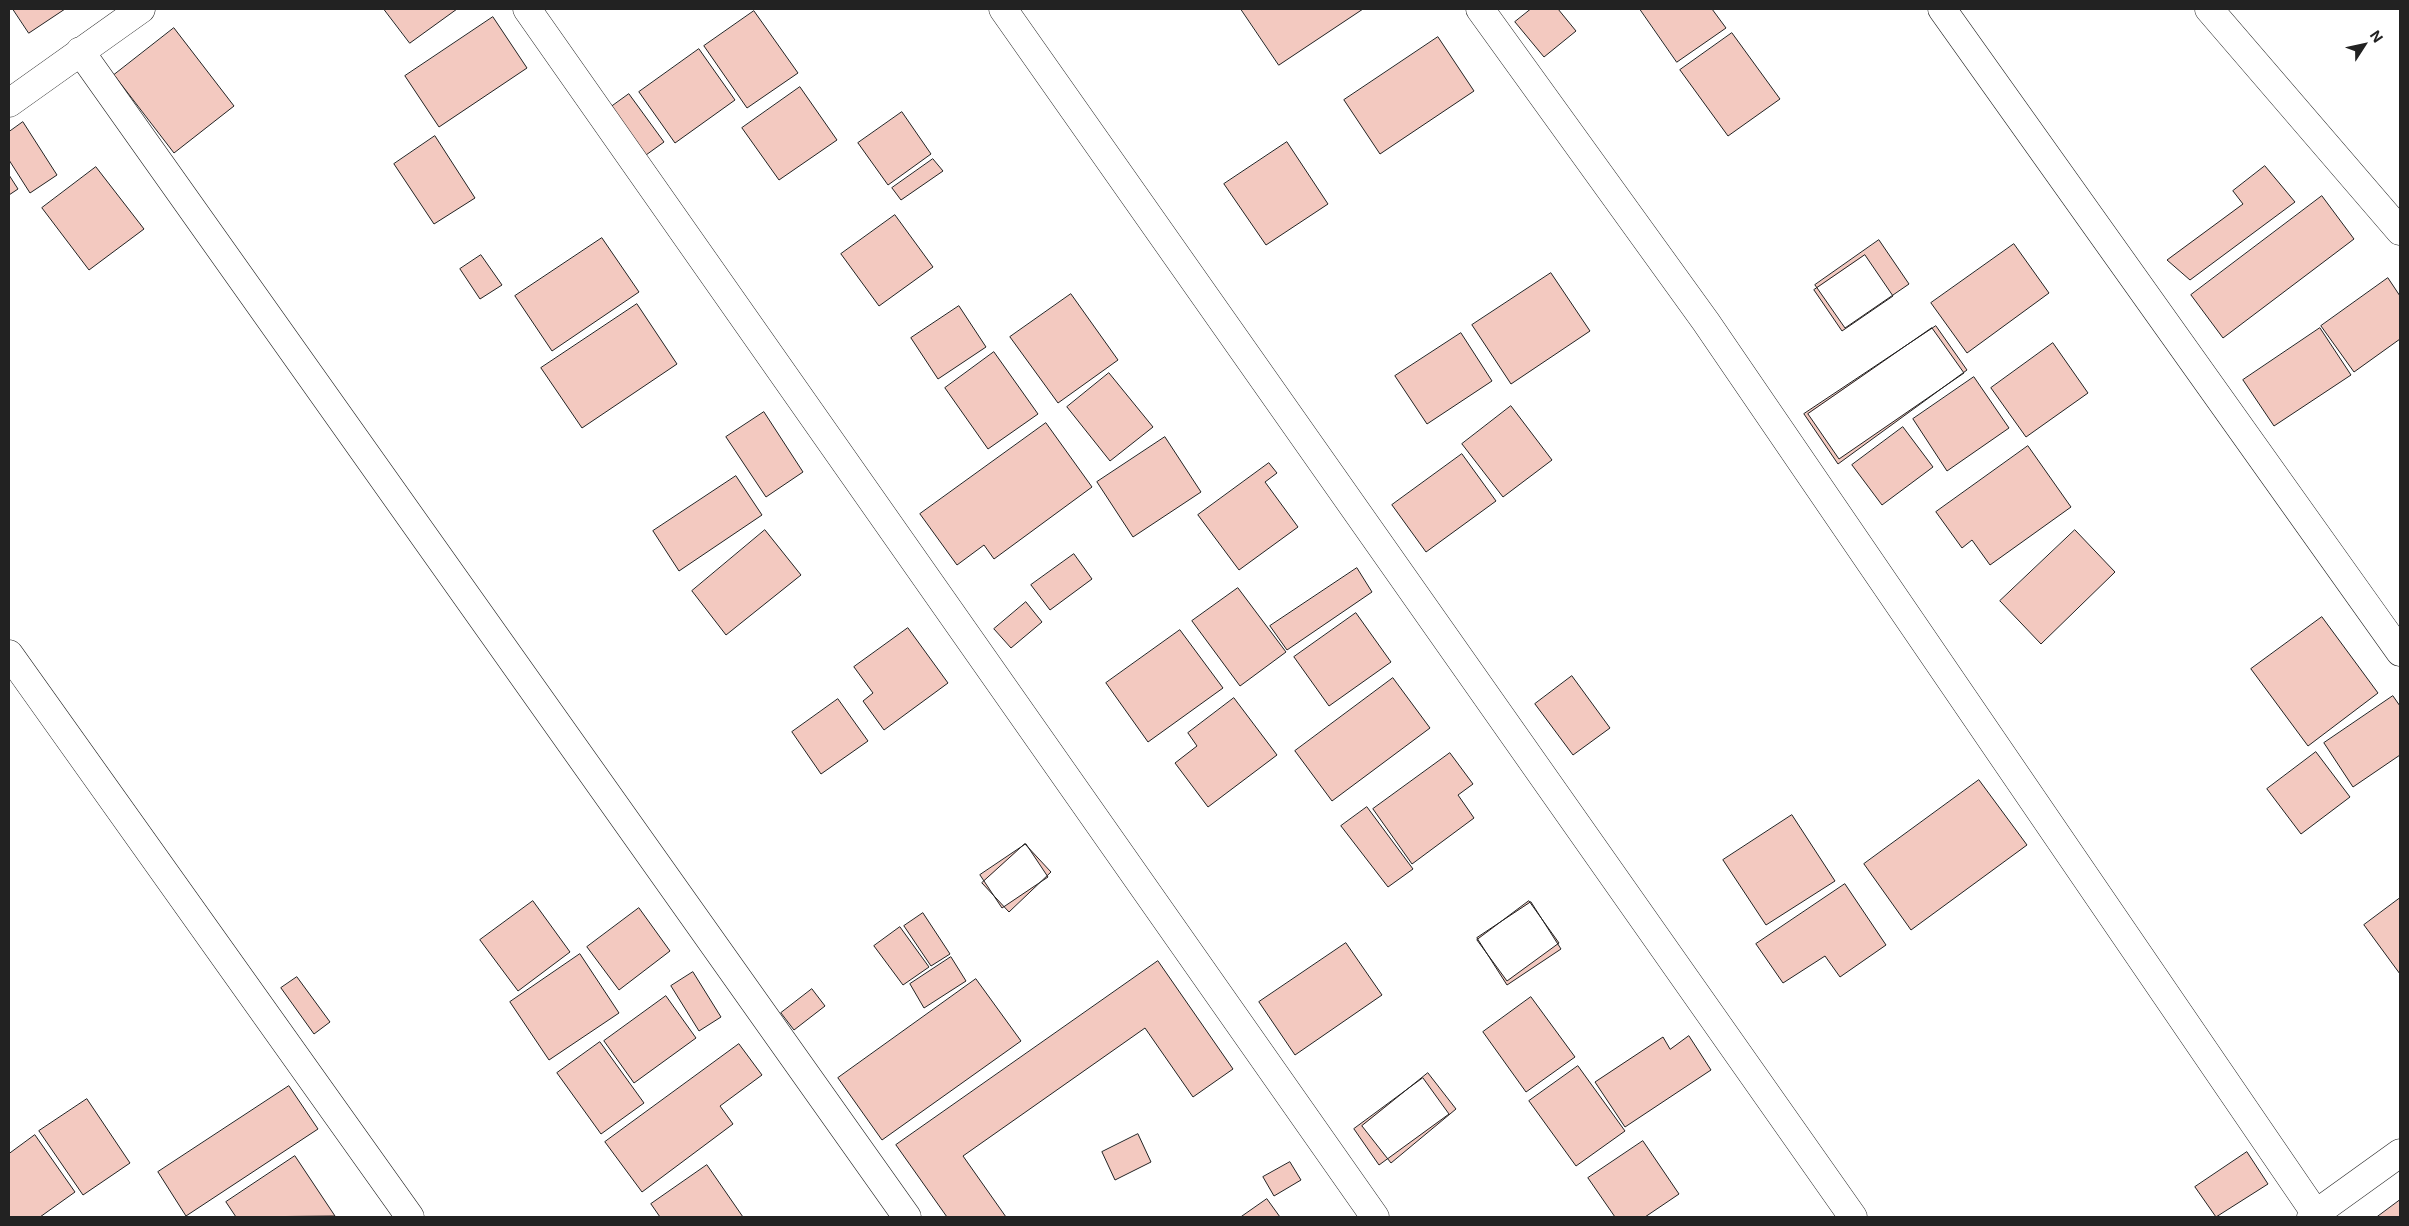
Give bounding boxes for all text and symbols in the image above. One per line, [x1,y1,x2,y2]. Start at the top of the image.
north arrow [2339,20,2389,70]
text: N [2367,27,2387,45]

